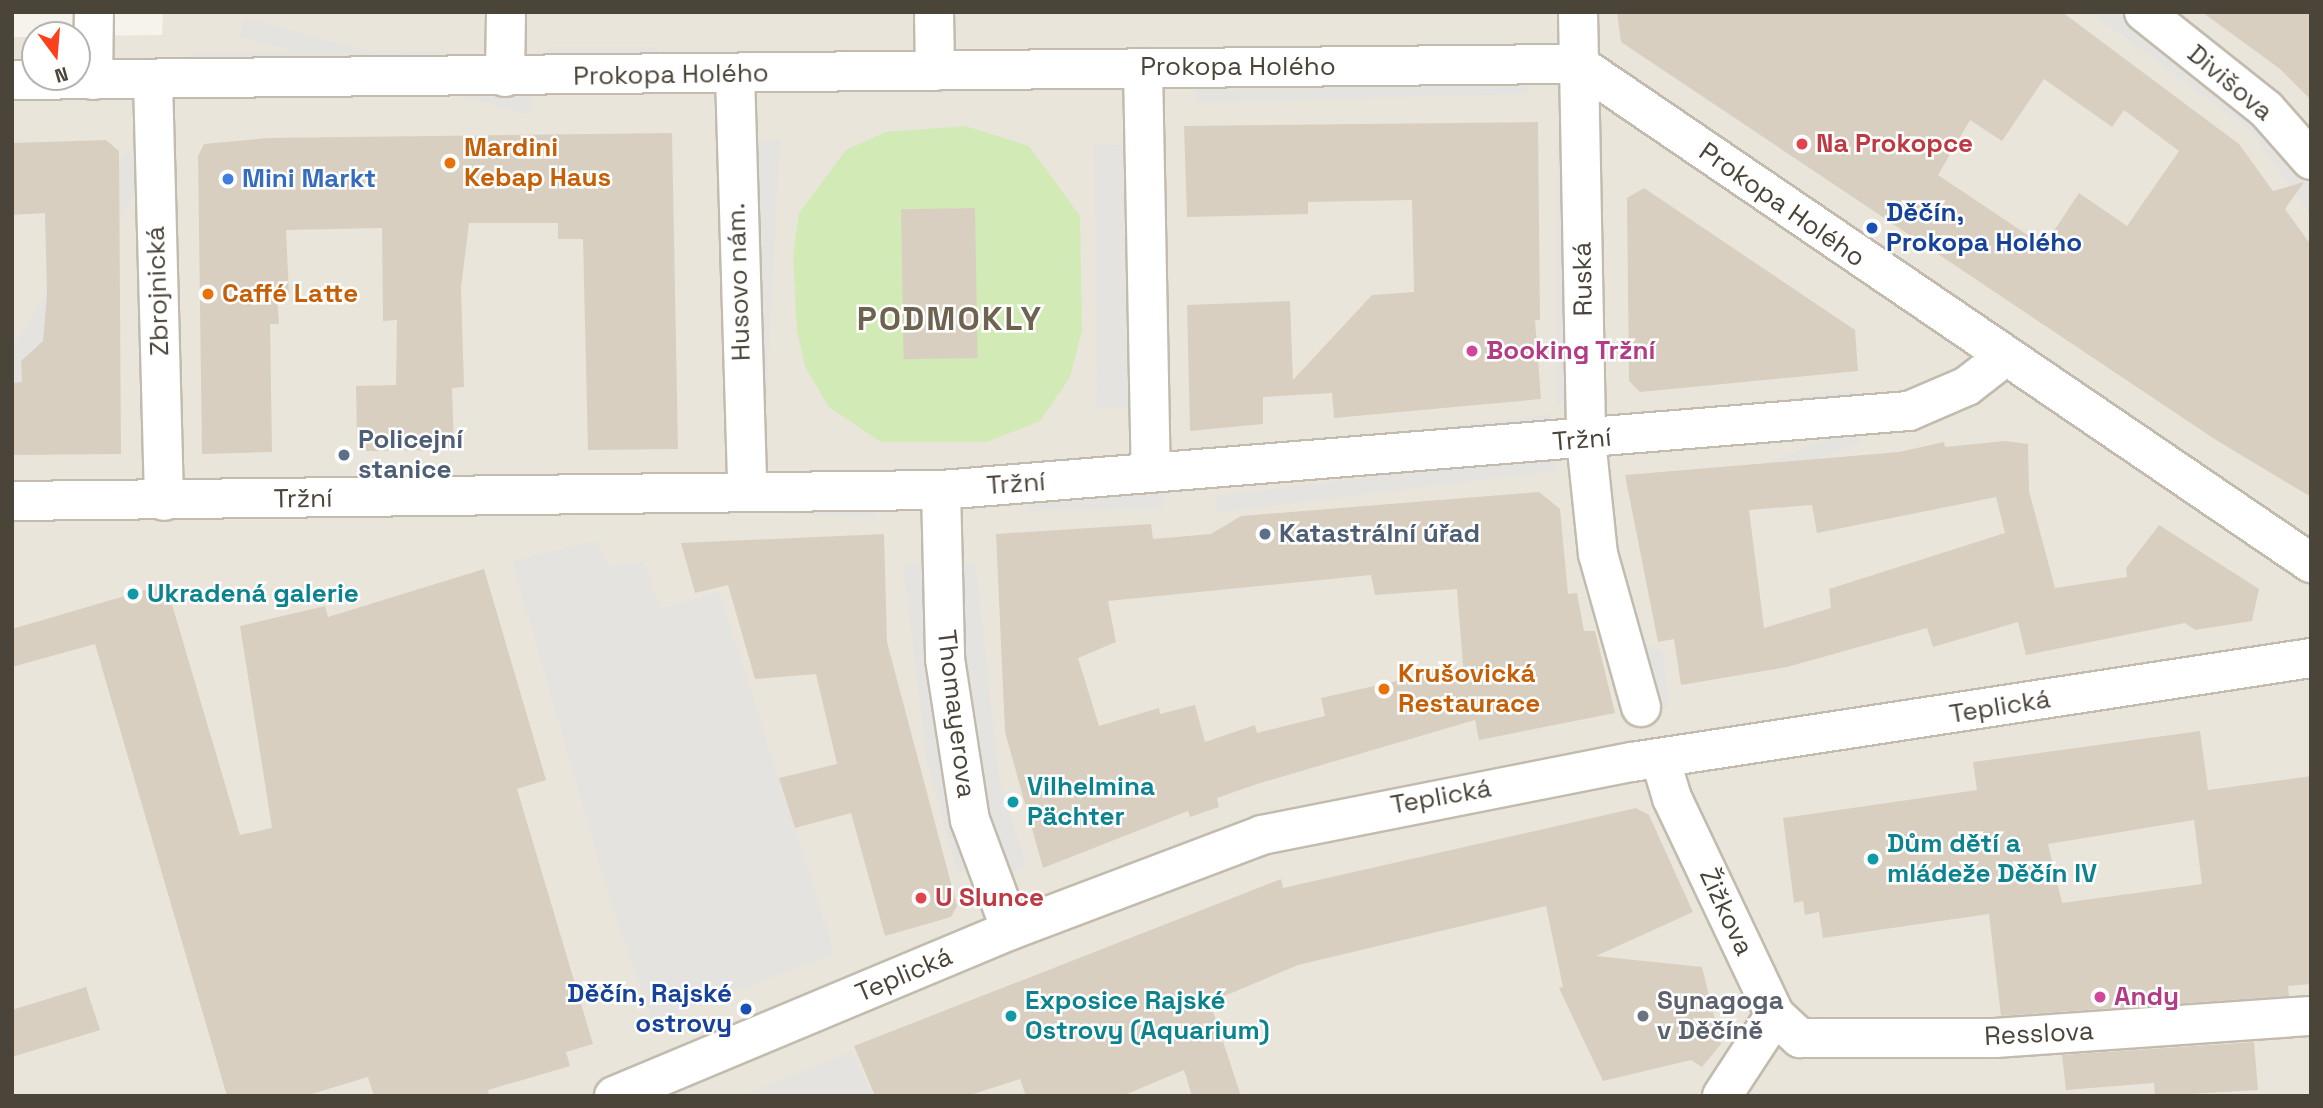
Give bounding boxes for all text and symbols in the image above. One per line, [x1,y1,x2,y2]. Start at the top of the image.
north arrow [21,21,91,91]
street label: Divišova [2181,38,2279,128]
street label: Prokopa Holého [1140,51,1336,83]
street label: Prokopa Holého [573,58,769,92]
text: N [52,61,71,89]
place label: Na Prokopce [1816,128,1973,160]
place label: Mardini Kebap Haus [464,132,611,194]
street label: Prokopa Holého [1693,136,1871,274]
marker: Na Prokopce [1794,136,1810,152]
marker: Mardini Kebap Haus [442,155,458,171]
place label: Mini Markt [242,163,376,195]
marker: Mini Markt [220,171,236,187]
place label: Děčín, Prokopa Holého [1886,197,2082,258]
street label: Husovo nám. [721,202,757,362]
marker: Děčín, Prokopa Holého [1864,220,1880,236]
street label: Zbrojnická [140,225,176,357]
street label: Ruská [1567,241,1599,317]
place label: Caffé Latte [222,278,358,310]
marker: Caffé Latte [200,286,216,302]
district label: PODMOKLY [858,300,1042,340]
place label: Booking Tržní [1486,335,1656,367]
marker: Booking Tržní [1464,343,1480,359]
street label: Tržní [1551,422,1613,458]
place label: Policejní stanice [358,424,463,486]
marker: Policejní stanice [336,447,352,463]
street label: Tržní [985,466,1047,502]
street label: Tržní [273,483,333,515]
place label: Katastrální úřad [1279,518,1480,550]
marker: Katastrální úřad [1257,526,1273,542]
place label: Ukradená galerie [147,578,359,610]
marker: Ukradená galerie [125,586,141,602]
street label: Thomayerova [930,628,982,800]
place label: Krušovická Restaurace [1398,658,1540,720]
marker: Krušovická Restaurace [1376,681,1392,697]
street label: Teplická [1947,684,2053,730]
place label: Vilhelmina Pächter [1027,771,1155,832]
street label: Teplická [1388,773,1494,821]
marker: Vilhelmina Pächter [1005,794,1021,810]
place label: Dům dětí a mládeže Děčín IV [1887,828,2097,890]
marker: Dům dětí a mládeže Děčín IV [1865,851,1881,867]
street label: Žižkova [1692,864,1760,960]
place label: U Slunce [935,882,1044,914]
marker: U Slunce [913,890,929,906]
street label: Teplická [851,941,957,1009]
place label: Děčín, Rajské ostrovy [566,978,732,1040]
place label: Andy [2114,981,2179,1013]
place label: Exposice Rajské Ostrovy (Aquarium) [1025,985,1270,1046]
place label: Synagoga v Děčíně [1657,985,1784,1046]
marker: Andy [2092,989,2108,1005]
marker: Děčín, Rajské ostrovy [738,1001,754,1017]
marker: Exposice Rajské Ostrovy (Aquarium) [1003,1008,1019,1024]
marker: Synagoga v Děčíně [1635,1008,1651,1024]
street label: Resslova [1983,1016,2095,1052]

